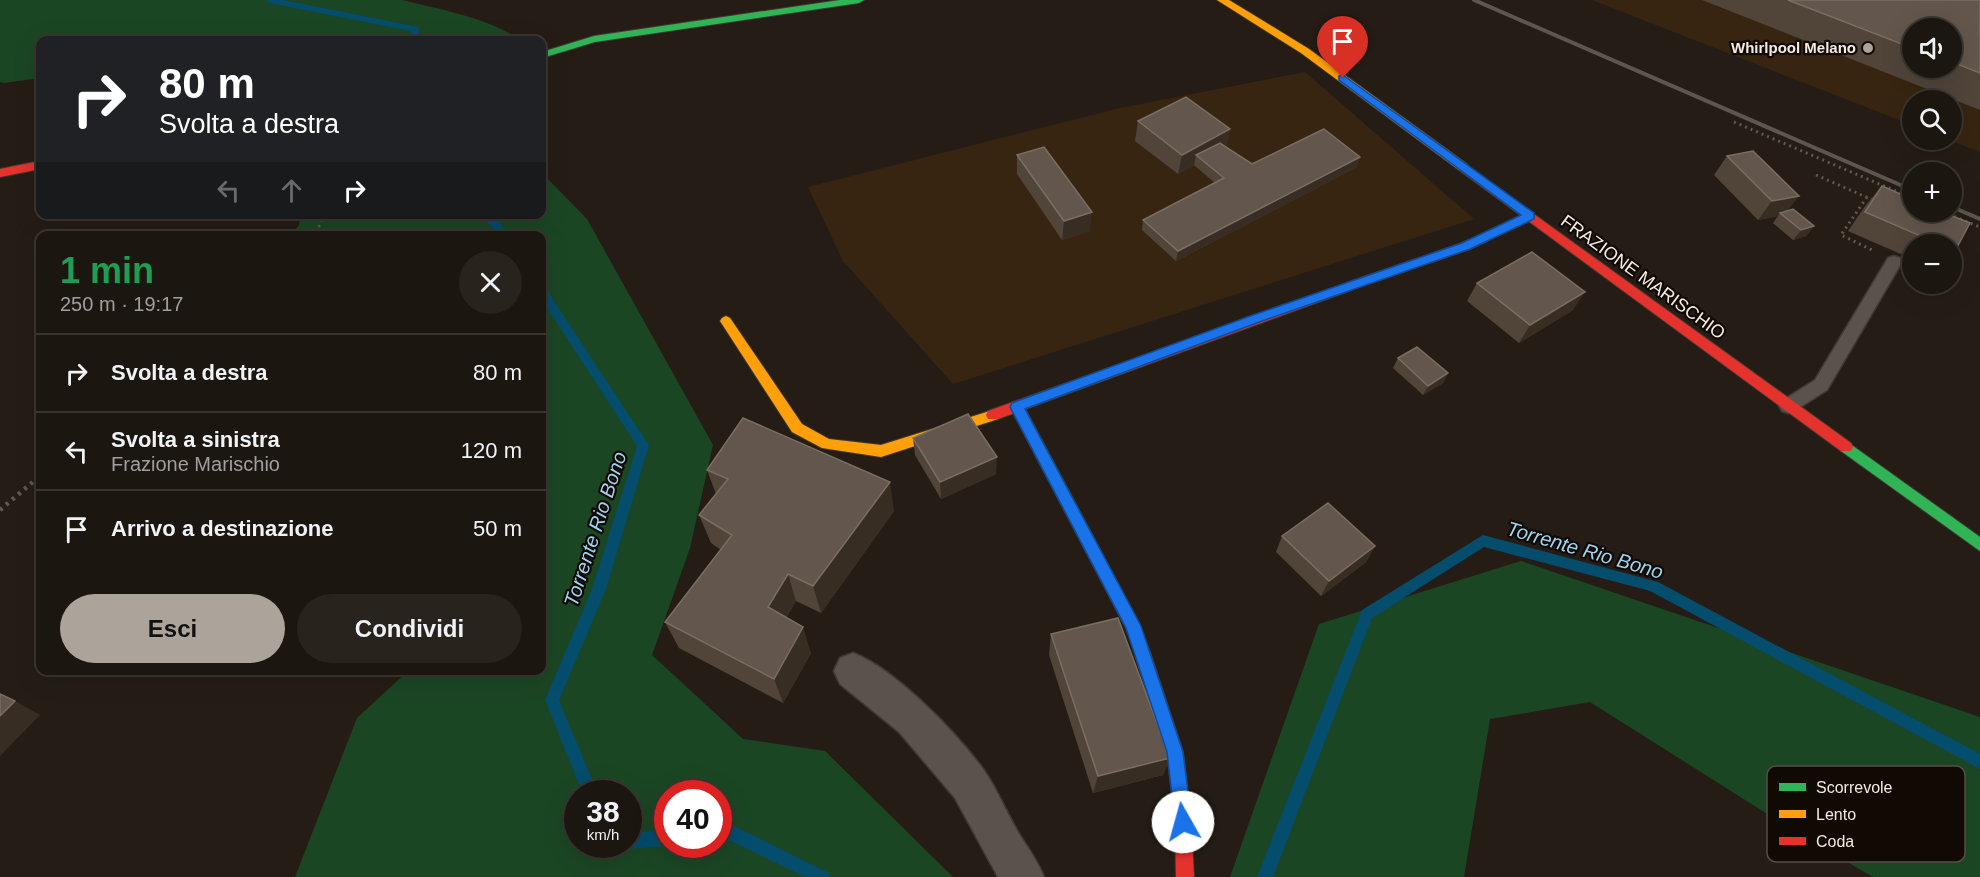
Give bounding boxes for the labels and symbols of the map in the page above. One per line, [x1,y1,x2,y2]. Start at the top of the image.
pin [1317,16,1368,78]
place label: Whirlpool Melano [1731,39,1856,56]
marker: Whirlpool Melano [1861,41,1875,55]
street label: FRAZIONE MARISCHIO [1557,211,1729,343]
water label: Torrente Rio Bono [560,449,630,609]
water label: Torrente Rio Bono [1504,517,1666,583]
legend [1767,766,1965,862]
text: Scorrevole [1816,779,1893,796]
speed limit sign: 40 [654,780,732,858]
position arrow [1151,790,1215,854]
text: Lento [1816,806,1856,823]
text: Coda [1816,833,1854,850]

